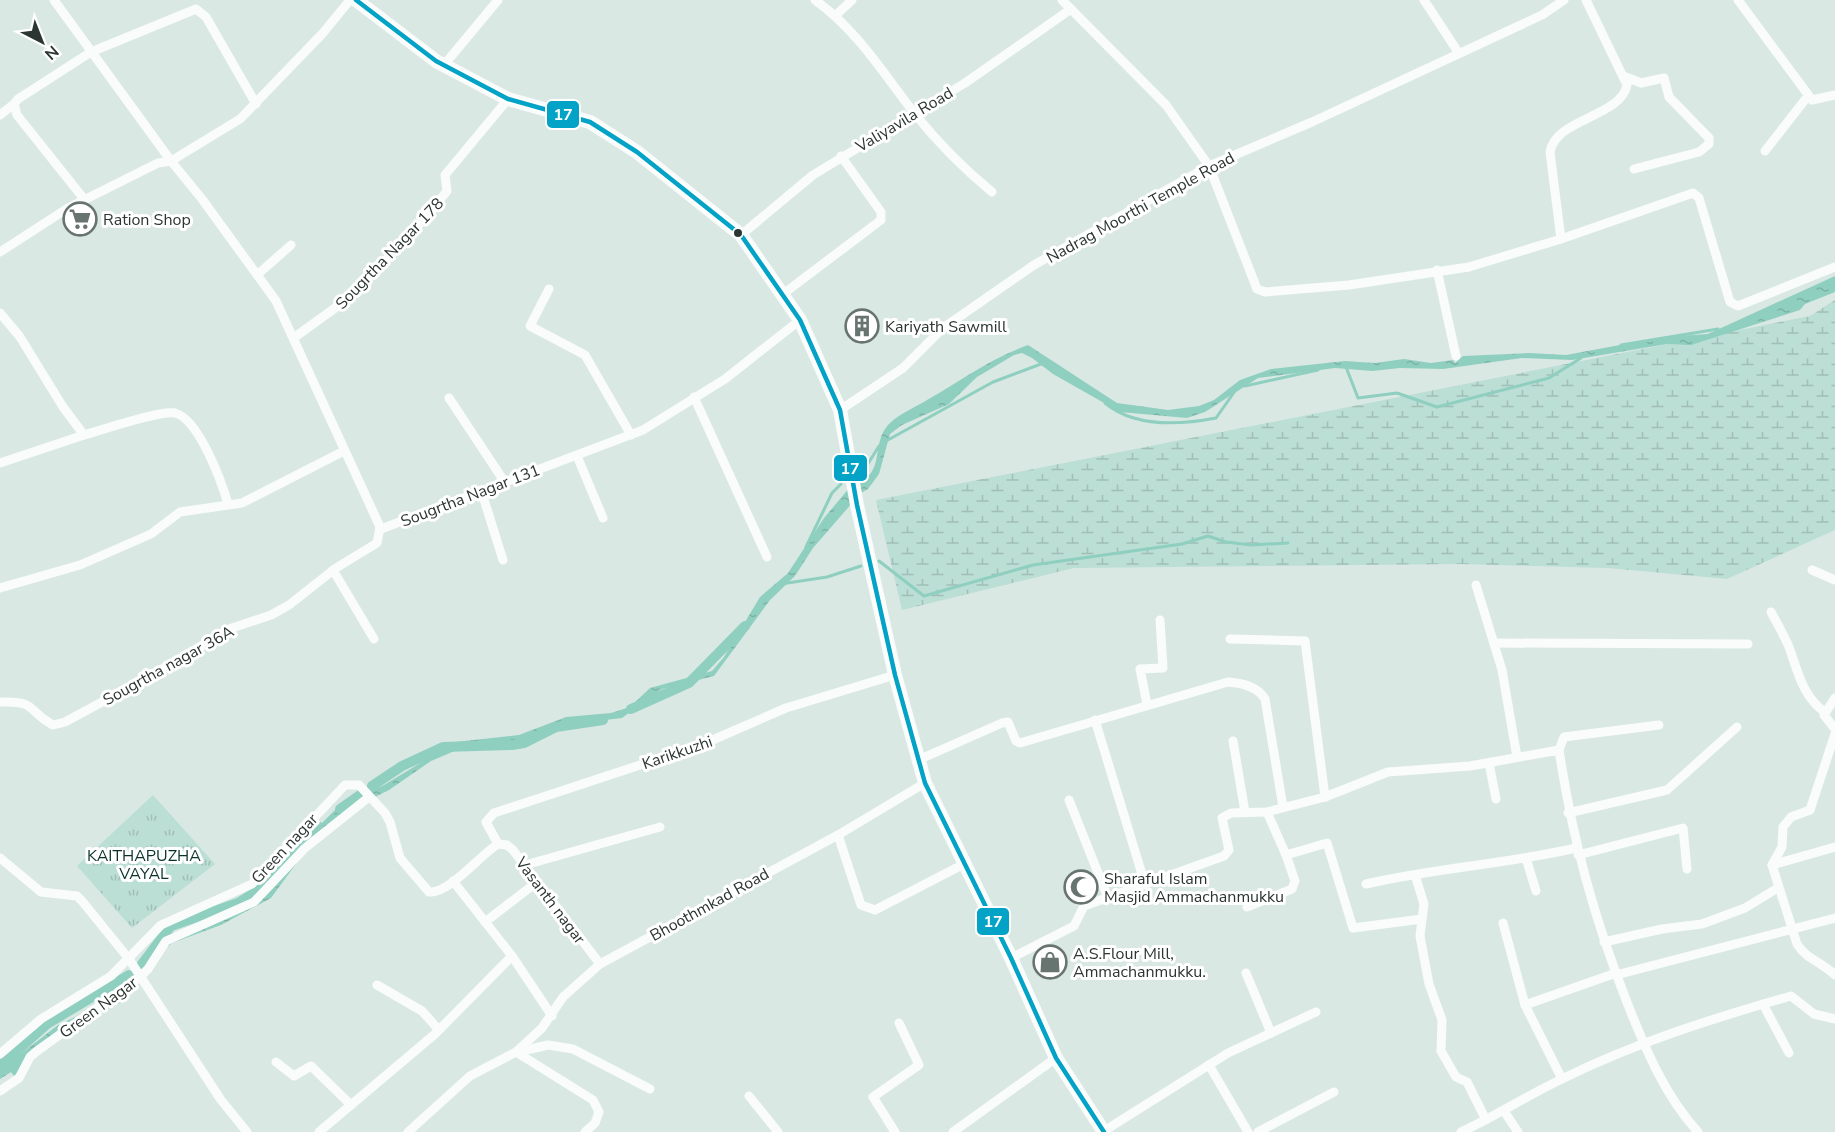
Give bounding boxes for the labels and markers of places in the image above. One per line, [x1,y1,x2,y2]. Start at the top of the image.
supermarket icon: Ration Shop [62,201,98,237]
place label: Ration Shop [103,209,191,231]
unlabelled marker [732,227,744,239]
building icon: Kariyath Sawmill [844,308,880,344]
place label: Kariyath Sawmill [885,316,1007,338]
place label: Sharaful Islam Masjid Ammachanmukku [1104,868,1284,908]
mosque icon: Sharaful Islam Masjid Ammachanmukku [1063,869,1099,905]
place label: A.S.Flour Mill, Ammachanmukku. [1073,943,1206,983]
shop icon: A.S.Flour Mill, Ammachanmukku. [1032,944,1068,980]

